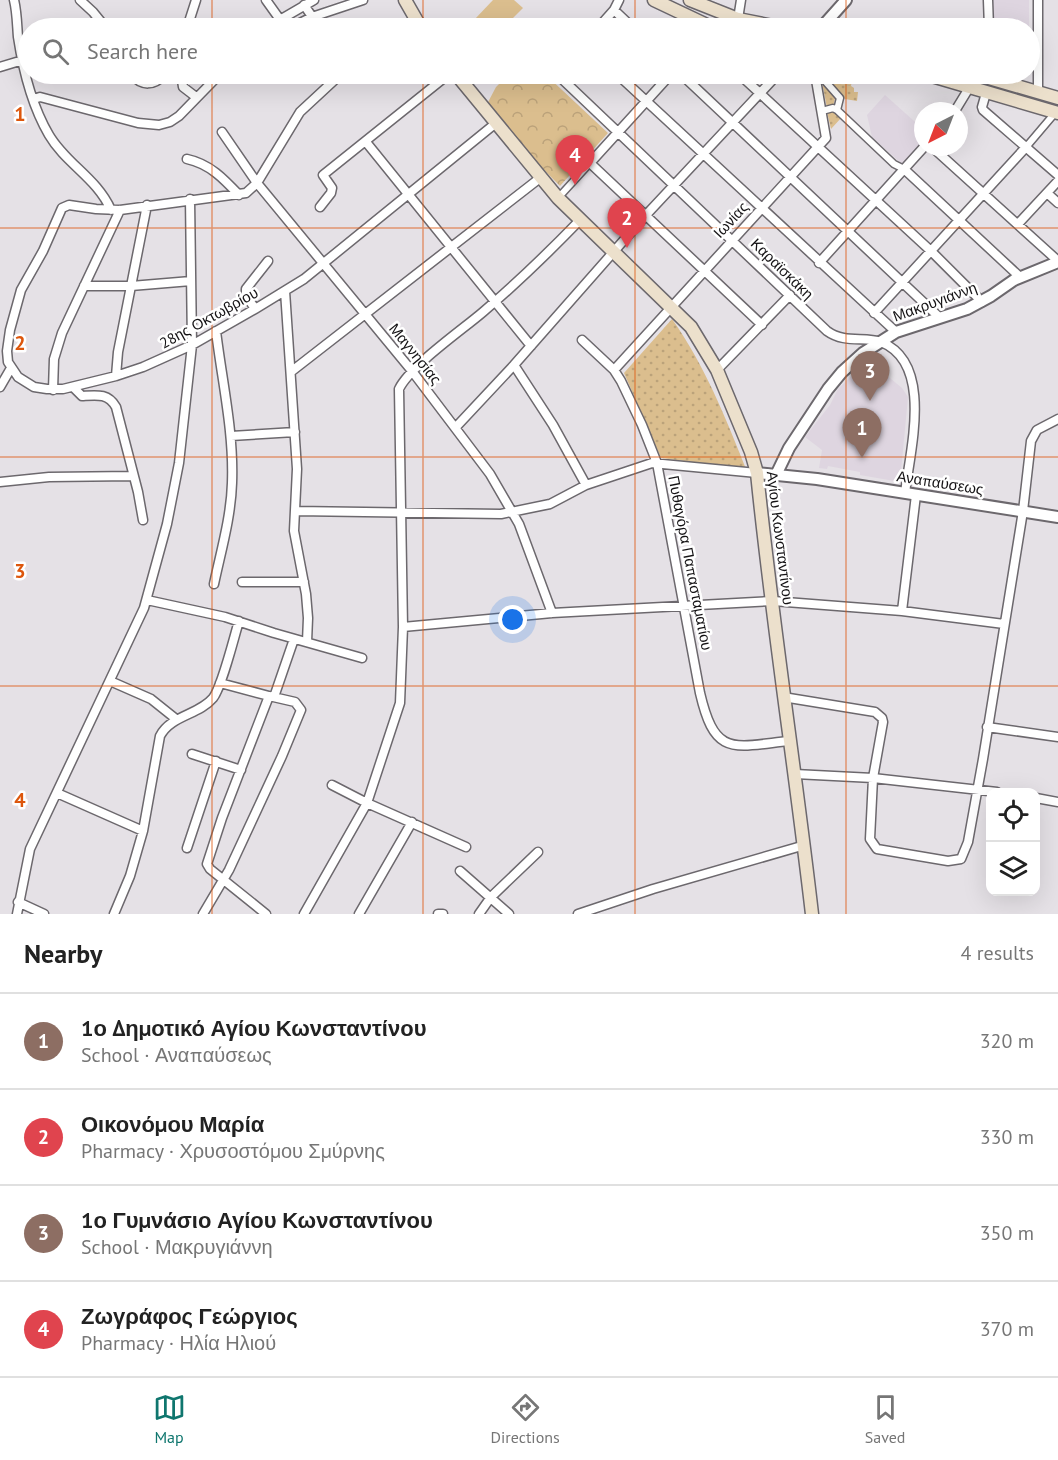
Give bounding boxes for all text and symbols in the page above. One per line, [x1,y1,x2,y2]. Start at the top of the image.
search box [18,18,1040,84]
icon: search [39,35,72,68]
text: Search here [87,37,198,65]
text: 1 [14,101,26,127]
north arrow [914,102,968,156]
pin: 4 [556,136,594,185]
pin: 2 [608,198,646,248]
street label: Ιωνίας [709,198,752,242]
street label: Καραϊσκάκη [747,234,818,303]
street label: Μακρυγιάννη [890,278,980,326]
street label: 28ης Οκτωβρίου [156,283,261,352]
street label: Μαγνησίας [385,319,446,388]
text: 2 [14,330,26,356]
pin: 3 [850,352,890,401]
pin: 1 [842,408,882,458]
street label: Αναπαύσεως [895,466,985,499]
street label: Αγίου Κωνσταντίνου [763,470,798,606]
street label: Πυθαγόρα Παπασταματίου [664,474,717,652]
text: 3 [14,558,26,584]
your location [498,605,527,634]
text: 4 [14,787,26,813]
map controls [986,788,1040,896]
button: locate [986,788,1040,842]
button: layers [986,842,1040,896]
text: Nearby [24,937,102,970]
text: 4 results [961,940,1034,966]
text: 1ο Δημοτικό Αγίου Κωνσταντίνου [81,1014,426,1042]
text: 1 [38,1028,49,1054]
text: 320 m [980,1028,1034,1054]
text: School · Αναπαύσεως [81,1042,272,1068]
text: Οικονόμου Μαρία [81,1110,264,1138]
text: 2 [38,1124,49,1150]
text: 330 m [980,1124,1034,1150]
text: Pharmacy · Χρυσοστόμου Σμύρνης [81,1138,385,1164]
text: 1ο Γυμνάσιο Αγίου Κωνσταντίνου [81,1206,433,1234]
text: 3 [38,1220,49,1246]
text: 350 m [980,1220,1034,1246]
text: School · Μακρυγιάννη [81,1234,273,1260]
text: Ζωγράφος Γεώργιος [81,1302,298,1330]
text: 4 [38,1316,49,1342]
text: 370 m [980,1316,1034,1342]
text: Pharmacy · Ηλία Ηλιού [81,1330,276,1356]
tab: Map [153,1391,186,1447]
tab: Directions [491,1391,560,1447]
tab: Saved [865,1391,905,1447]

